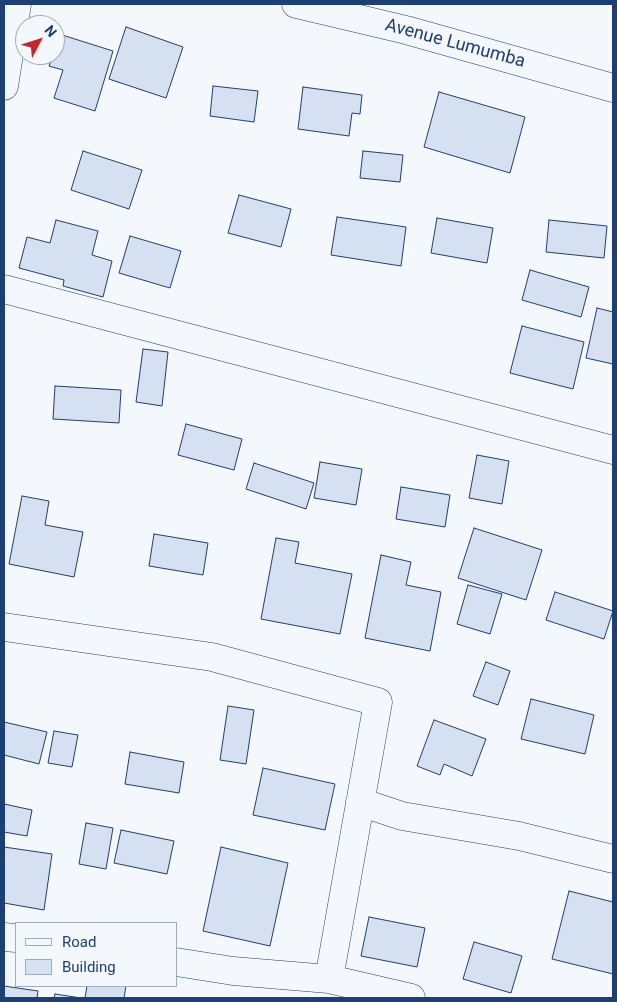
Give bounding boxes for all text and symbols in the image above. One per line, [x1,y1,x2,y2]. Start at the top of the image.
north arrow [15,15,65,65]
street label: Avenue Lumumba [383,15,527,73]
text: N [41,22,60,40]
legend [15,922,178,987]
text: Road [62,933,96,951]
text: Building [62,958,116,976]

